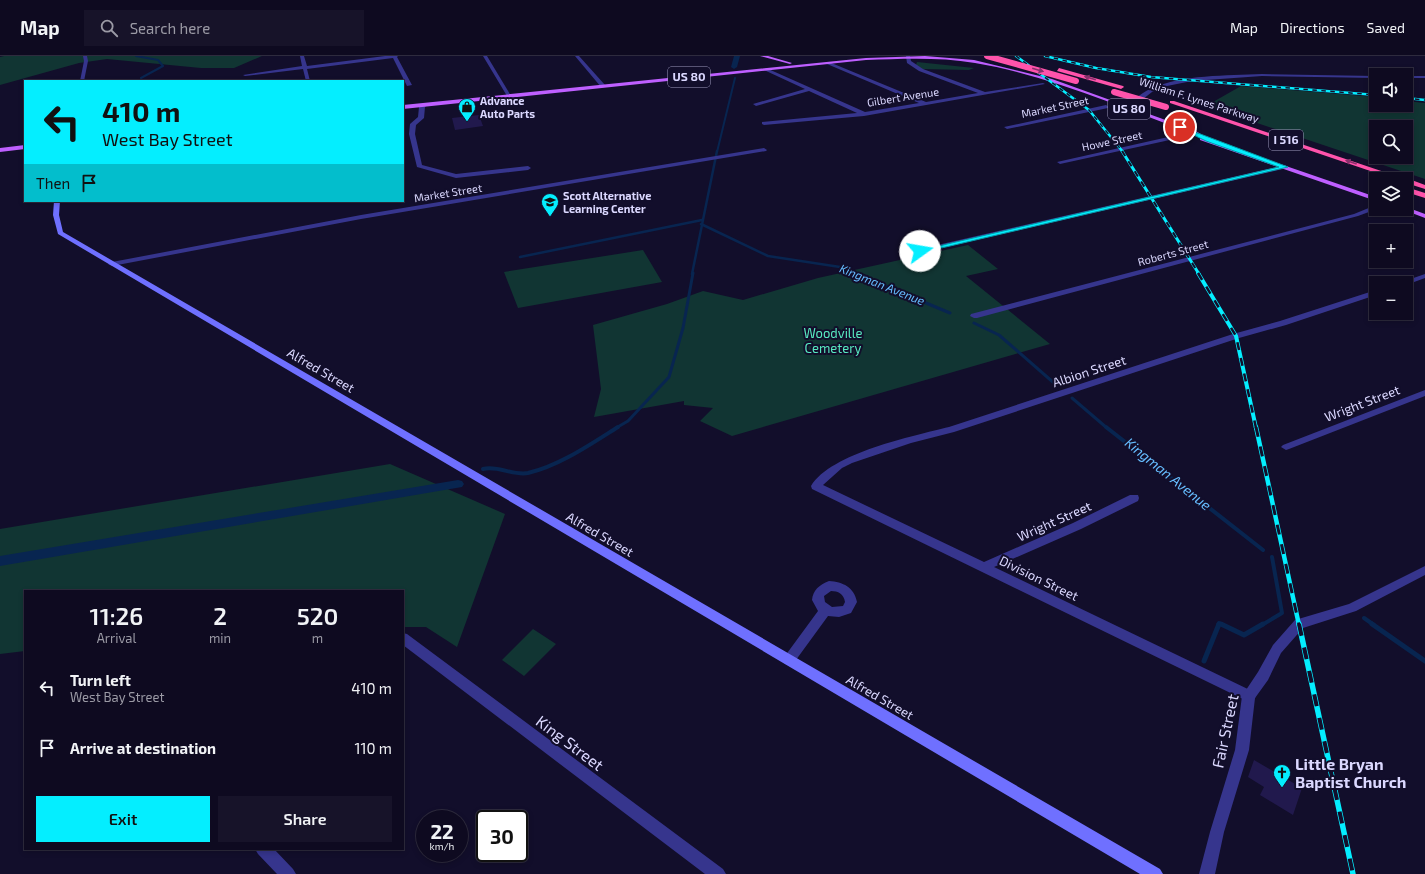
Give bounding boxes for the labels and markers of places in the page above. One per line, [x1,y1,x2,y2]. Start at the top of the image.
place label: Advance Auto Parts [480,94,535,120]
shop icon: Advance Auto Parts [457,97,477,122]
pin [1163,110,1197,144]
place label: Scott Alternative Learning Center [563,189,651,215]
school or university icon: Scott Alternative Learning Center [540,192,560,217]
place label: Little Bryan Baptist Church [1295,754,1406,791]
church icon: Little Bryan Baptist Church [1272,763,1292,788]

